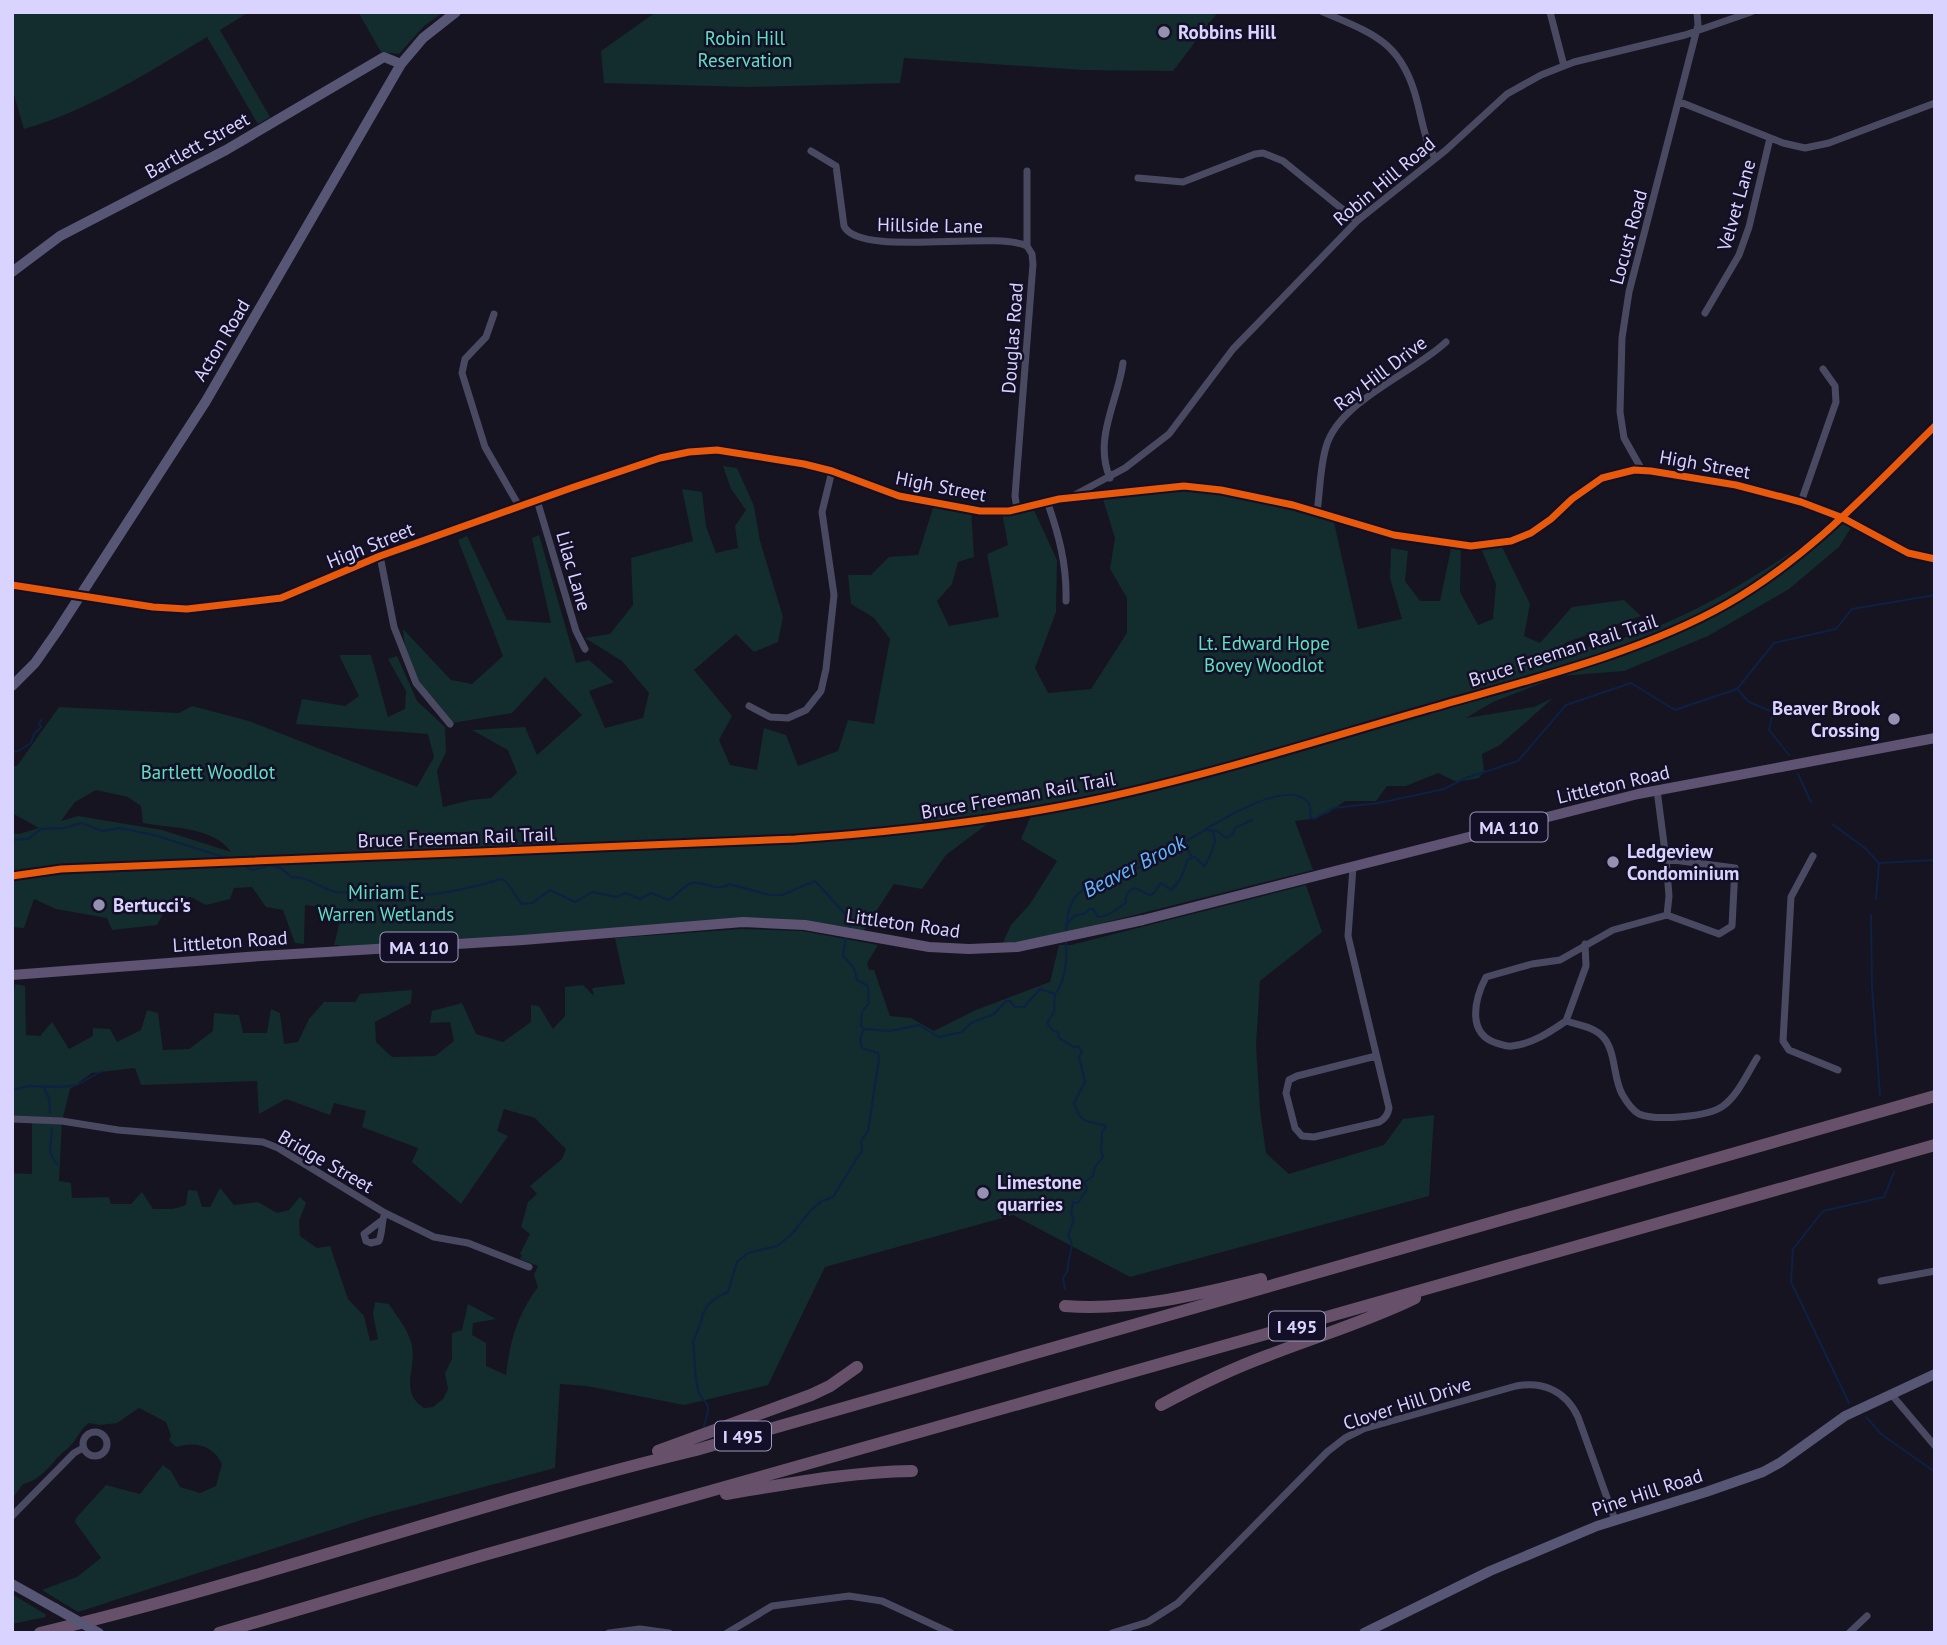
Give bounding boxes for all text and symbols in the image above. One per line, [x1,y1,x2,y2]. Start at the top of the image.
place label: Robbins Hill [1178,20,1276,44]
marker: Robbins Hill [1156,24,1172,40]
park label: Robin Hill Reservation [698,26,792,72]
street label: Bartlett Street [141,106,254,184]
street label: Robin Hill Road [1328,131,1440,231]
street label: Velvet Lane [1711,157,1760,254]
street label: Locust Road [1604,187,1652,287]
street label: Hillside Lane [877,212,983,238]
street label: Douglas Road [996,282,1028,394]
street label: Acton Road [187,295,255,385]
street label: Ray Hill Drive [1329,330,1431,416]
street label: High Street [1658,444,1753,484]
street label: High Street [894,465,989,507]
street label: High Street [323,516,418,573]
street label: Lilac Lane [551,528,597,614]
street label: Bruce Freeman Rail Trail [1466,608,1661,692]
park label: Lt. Edward Hope Bovey Woodlot [1198,631,1330,677]
place label: Beaver Brook Crossing [1772,696,1881,742]
marker: Beaver Brook Crossing [1886,711,1902,727]
street label: Littleton Road [1554,759,1672,809]
park label: Bartlett Woodlot [141,760,276,784]
street label: Bruce Freeman Rail Trail [919,766,1118,824]
road number: MA 110 [1470,812,1548,842]
street label: Bruce Freeman Rail Trail [357,822,555,852]
water label: Beaver Brook [1078,828,1191,903]
place label: Ledgeview Condominium [1627,839,1739,885]
marker: Ledgeview Condominium [1605,854,1621,870]
park label: Miriam E. Warren Wetlands [318,880,454,926]
place label: Bertucci's [113,893,191,917]
marker: Bertucci's [91,897,107,913]
street label: Littleton Road [844,903,962,943]
street label: Littleton Road [172,925,288,957]
road number: MA 110 [380,932,458,962]
street label: Bridge Street [274,1124,379,1198]
place label: Limestone quarries [997,1170,1082,1216]
marker: Limestone quarries [975,1185,991,1201]
road number: I 495 [1269,1311,1325,1340]
street label: Clover Hill Drive [1340,1371,1474,1435]
road number: I 495 [715,1422,771,1450]
street label: Pine Hill Road [1589,1463,1705,1521]

